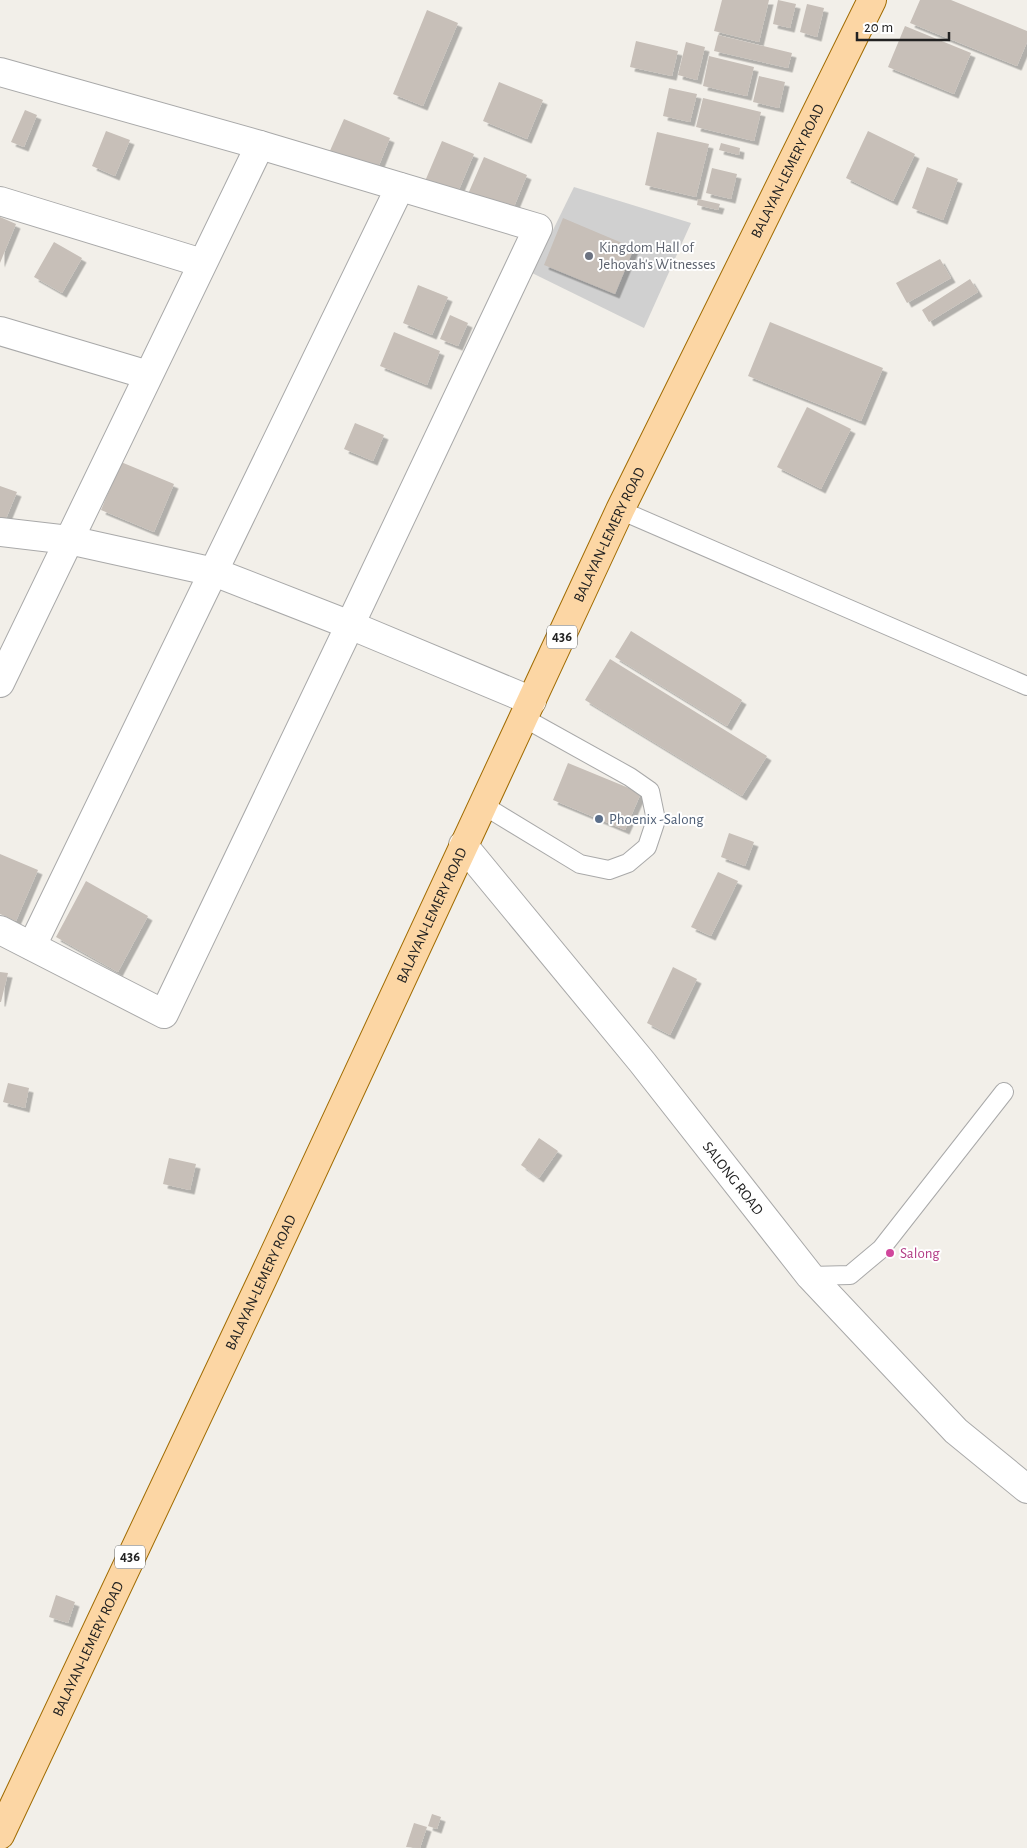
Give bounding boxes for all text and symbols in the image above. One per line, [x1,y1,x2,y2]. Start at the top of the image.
scale bar [857,10,950,42]
text: 20 m [864,20,893,35]
street label: BALAYAN-LEMERY ROAD [748,101,827,240]
place label: Kingdom Hall of Jehovah's Witnesses [599,240,716,272]
marker: Kingdom Hall of Jehovah's Witnesses [583,250,595,262]
street label: BALAYAN-LEMERY ROAD [571,464,648,604]
road number: 436 [547,626,577,649]
place label: Phoenix -Salong [609,812,704,827]
marker: Phoenix -Salong [593,813,605,825]
street label: BALAYAN-LEMERY ROAD [394,845,470,985]
street label: SALONG ROAD [700,1139,767,1218]
street label: BALAYAN-LEMERY ROAD [223,1212,299,1352]
place label: Salong [900,1246,940,1261]
marker: Salong [884,1247,896,1259]
road number: 436 [115,1545,145,1568]
street label: BALAYAN-LEMERY ROAD [50,1579,126,1719]

